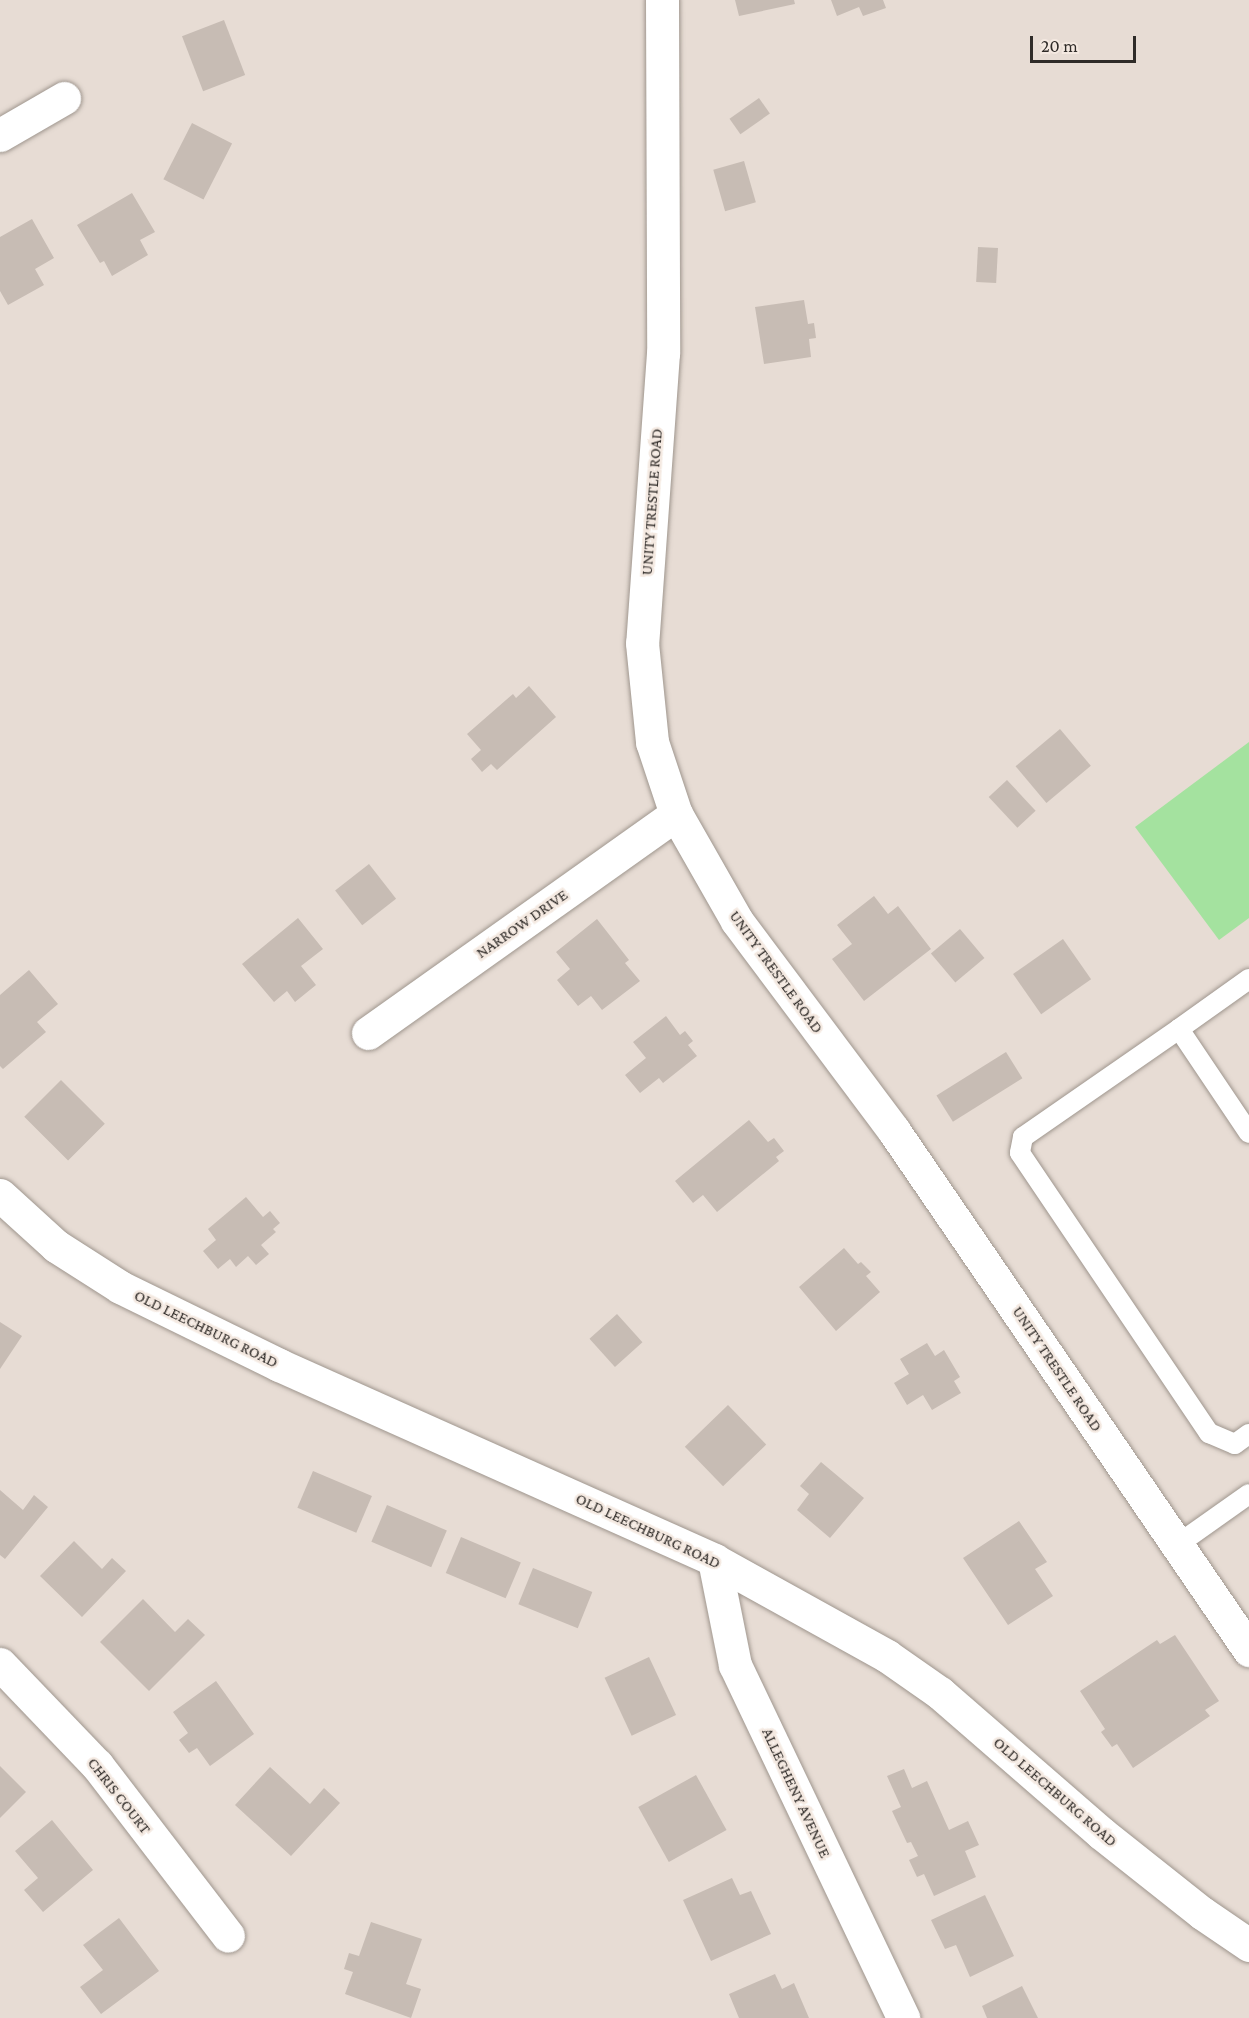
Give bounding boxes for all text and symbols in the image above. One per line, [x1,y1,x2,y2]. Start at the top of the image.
scale bar [1033,24,1140,62]
text: 20 m [1041,36,1078,56]
street label: UNITY TRESTLE ROAD [637,428,667,576]
street label: NARROW DRIVE [472,885,572,963]
street label: UNITY TRESTLE ROAD [725,907,827,1037]
street label: OLD LEECHBURG ROAD [131,1286,281,1372]
street label: UNITY TRESTLE ROAD [1008,1303,1106,1435]
street label: OLD LEECHBURG ROAD [573,1489,723,1573]
street label: ALLEGHENY AVENUE [757,1725,835,1861]
street label: OLD LEECHBURG ROAD [989,1733,1121,1851]
street label: CHRIS COURT [83,1754,155,1838]

